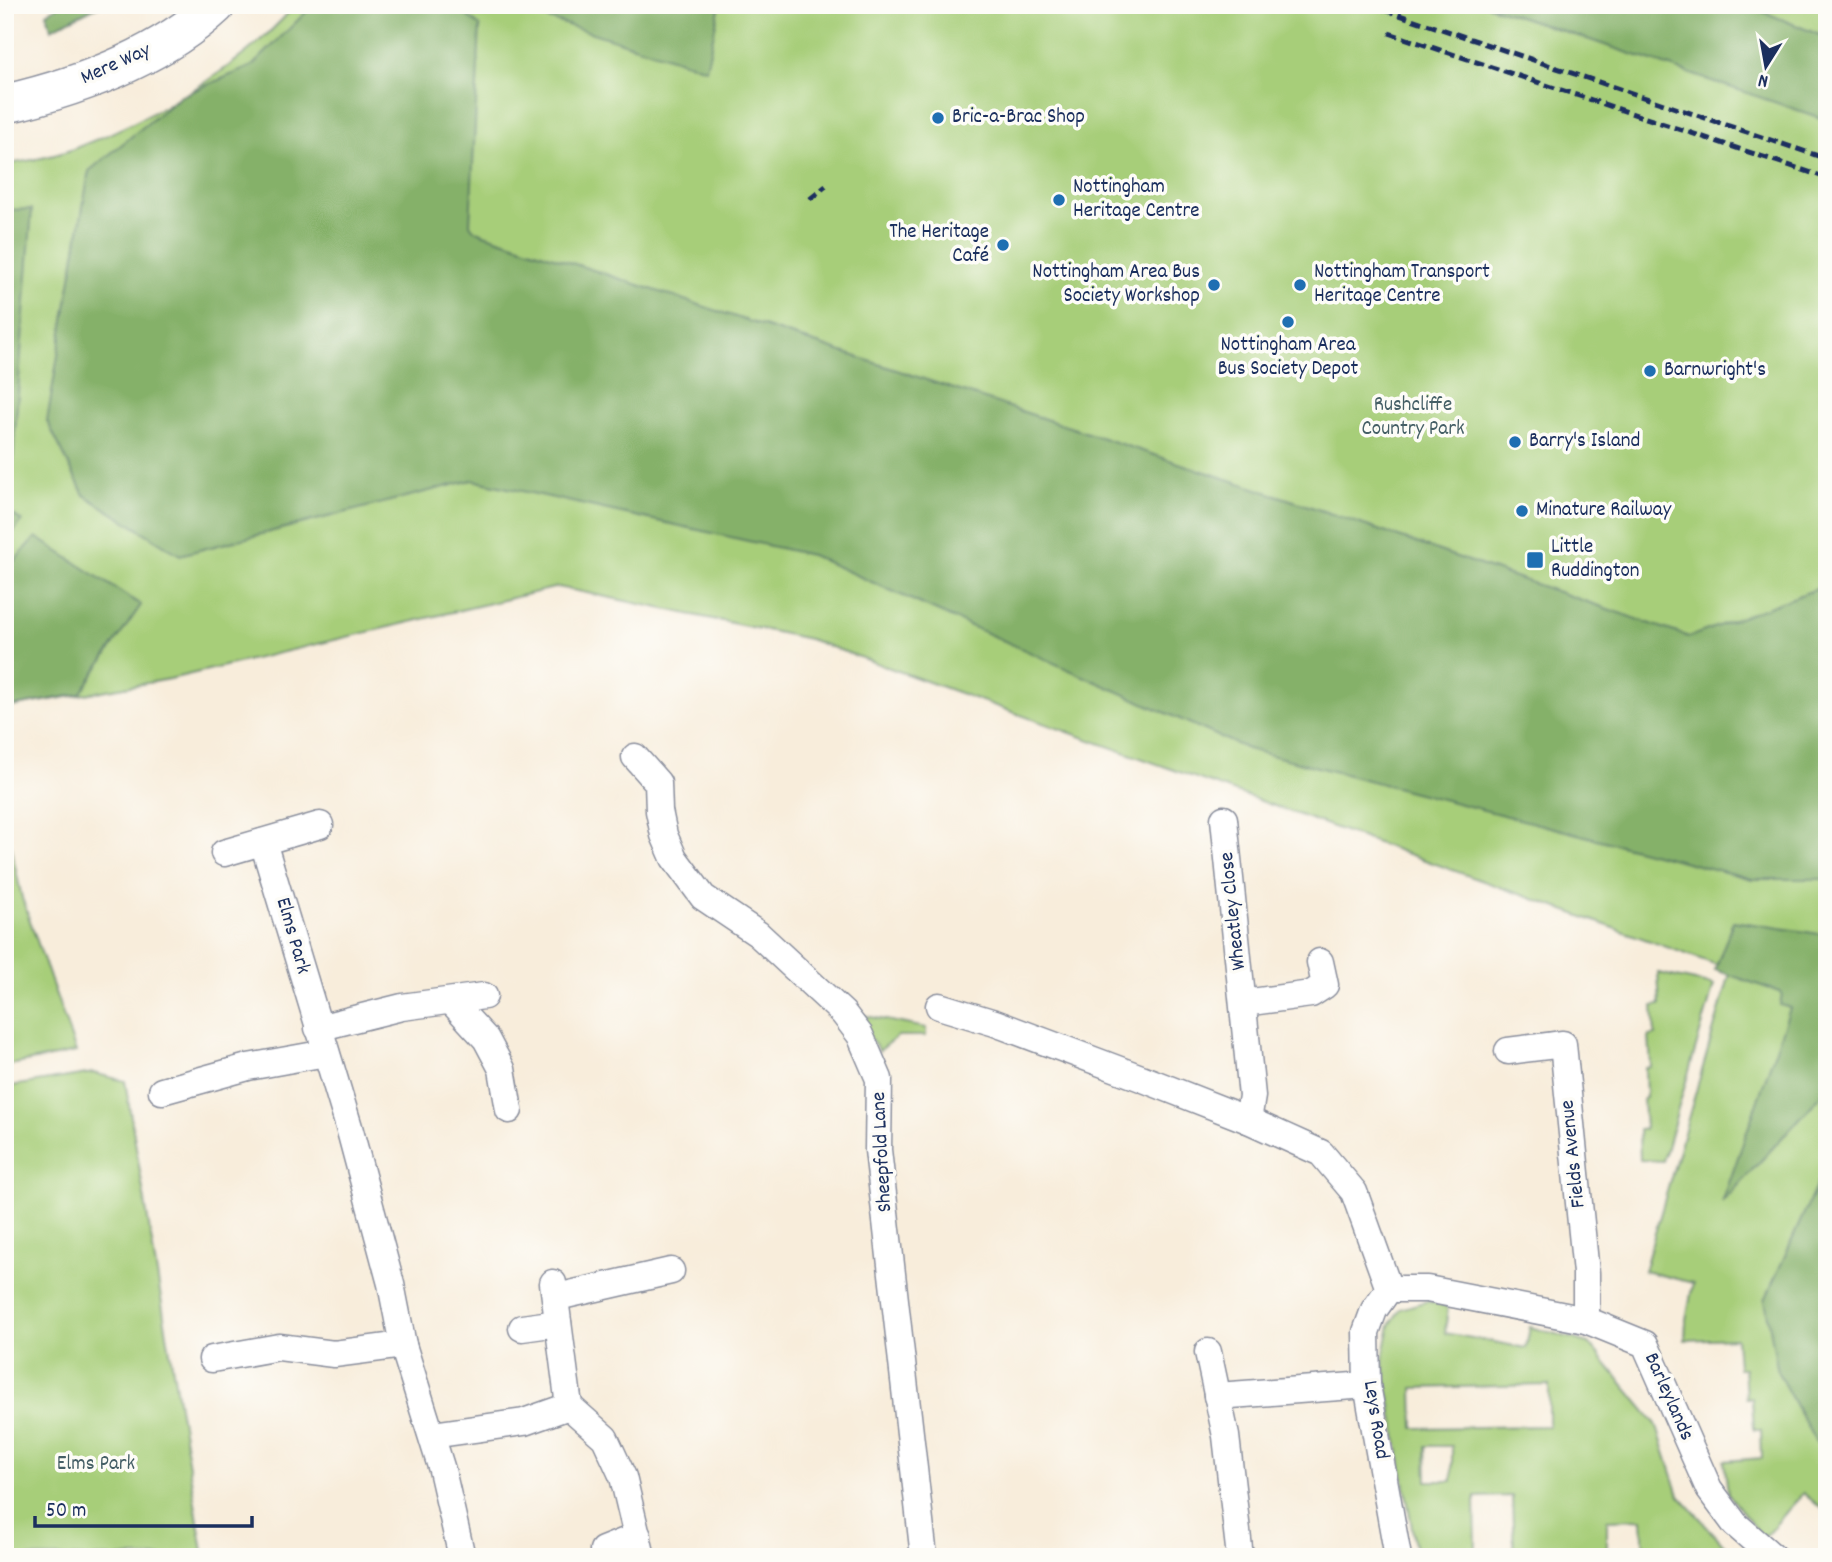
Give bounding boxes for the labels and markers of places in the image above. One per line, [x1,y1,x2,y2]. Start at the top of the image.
place label: Bric-a-Brac Shop [952,103,1085,133]
marker: Bric-a-Brac Shop [930,110,946,126]
place label: Nottingham Heritage Centre [1073,173,1200,227]
marker: Nottingham Heritage Centre [1051,192,1067,208]
place label: The Heritage Café [889,218,989,272]
marker: The Heritage Café [995,237,1011,253]
place label: Nottingham Area Bus Society Workshop [1032,258,1200,312]
place label: Nottingham Transport Heritage Centre [1314,258,1490,312]
marker: Nottingham Area Bus Society Workshop [1206,277,1222,293]
marker: Nottingham Transport Heritage Centre [1292,277,1308,293]
marker: Nottingham Area Bus Society Depot [1280,314,1296,330]
place label: Nottingham Area Bus Society Depot [1218,331,1359,385]
place label: Barnwright's [1664,356,1766,386]
marker: Barnwright's [1642,363,1658,379]
place label: Barry's Island [1529,427,1640,457]
marker: Barry's Island [1507,434,1523,450]
place label: Minature Railway [1536,496,1672,526]
marker: Minature Railway [1514,503,1530,519]
place label: Little Ruddington [1551,533,1640,587]
marker: Little Ruddington [1525,550,1545,570]

